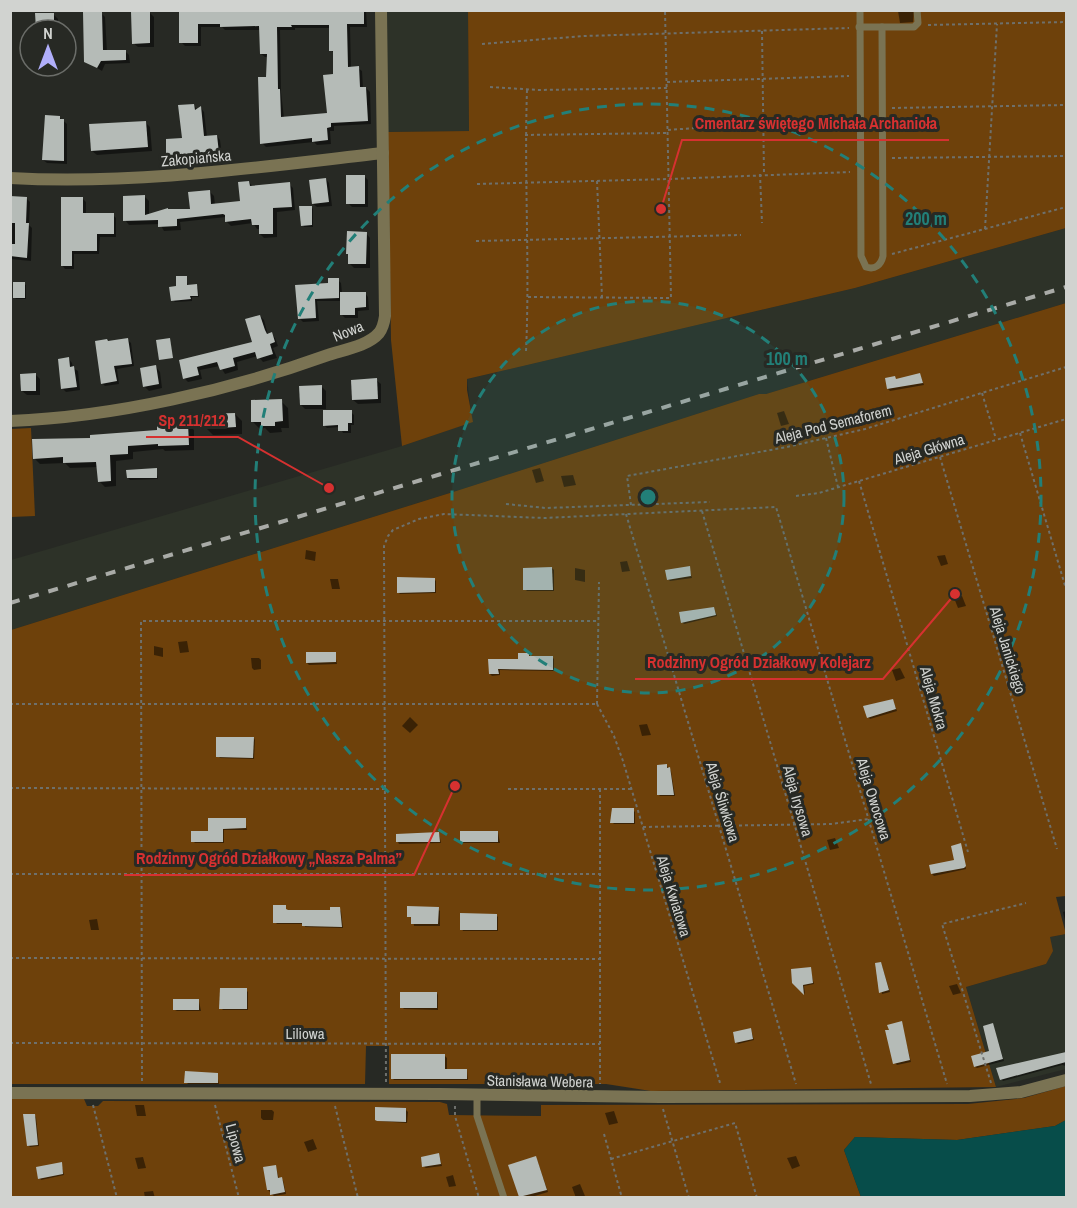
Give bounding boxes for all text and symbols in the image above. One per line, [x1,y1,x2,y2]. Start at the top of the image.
north arrow [18,18,78,78]
text: N [43,22,53,44]
callout: Cmentarz świętego Michała Archanioła [682,106,949,140]
text: Cmentarz świętego Michała Archanioła [695,112,938,134]
street label: Zakopiańska [160,144,232,172]
text: 200 m [905,206,947,231]
street label: Nowa [329,315,367,347]
text: 100 m [766,346,808,371]
street label: Aleja Pod Semaforem [771,399,894,449]
callout: Sp 211/212 [146,403,238,437]
text: Sp 211/212 [158,409,226,431]
street label: Aleja Główna [890,428,967,470]
centre of rings [638,487,658,507]
street label: Aleja Janickiego [984,603,1031,696]
callout: Rodzinny Ogród Działkowy Kolejarz [635,645,883,679]
text: Rodzinny Ogród Działkowy Kolejarz [647,651,871,673]
street label: Aleja Mokra [915,663,953,732]
street label: Aleja Owocowa [851,754,896,843]
street label: Aleja Śliwkowa [701,758,745,845]
street label: Aleja Irysowa [778,762,818,839]
callout: Rodzinny Ogród Działkowy „Nasza Palma” [124,841,414,875]
text: Rodzinny Ogród Działkowy „Nasza Palma” [136,847,402,869]
street label: Aleja Kwiatowa [651,852,696,939]
street label: Liliowa [286,1023,325,1044]
street label: Stanisława Webera [487,1070,594,1092]
street label: Lipowa [221,1121,251,1165]

